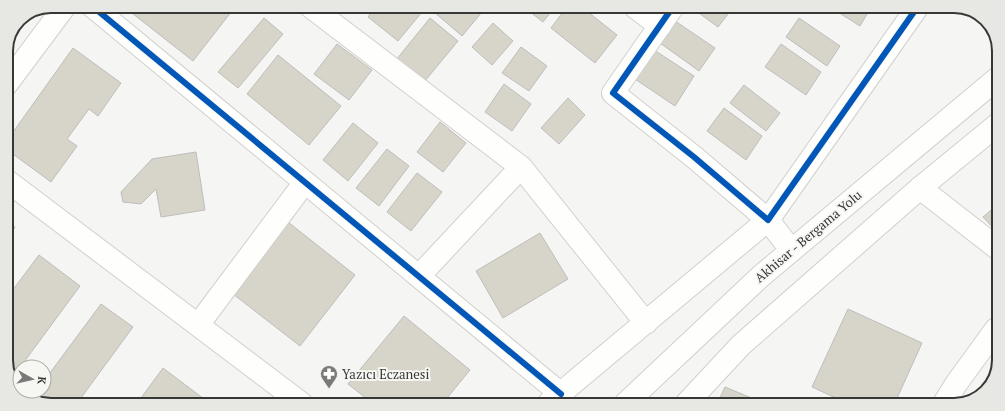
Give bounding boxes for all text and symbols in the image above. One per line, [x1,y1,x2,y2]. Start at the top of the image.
street label: Akhisar - Bergama Yolu [751,185,866,286]
north arrow [12,359,52,399]
pharmacy icon: Yazıcı Eczanesi [319,364,339,389]
place label: Yazıcı Eczanesi [342,365,429,383]
text: K [34,376,49,385]

